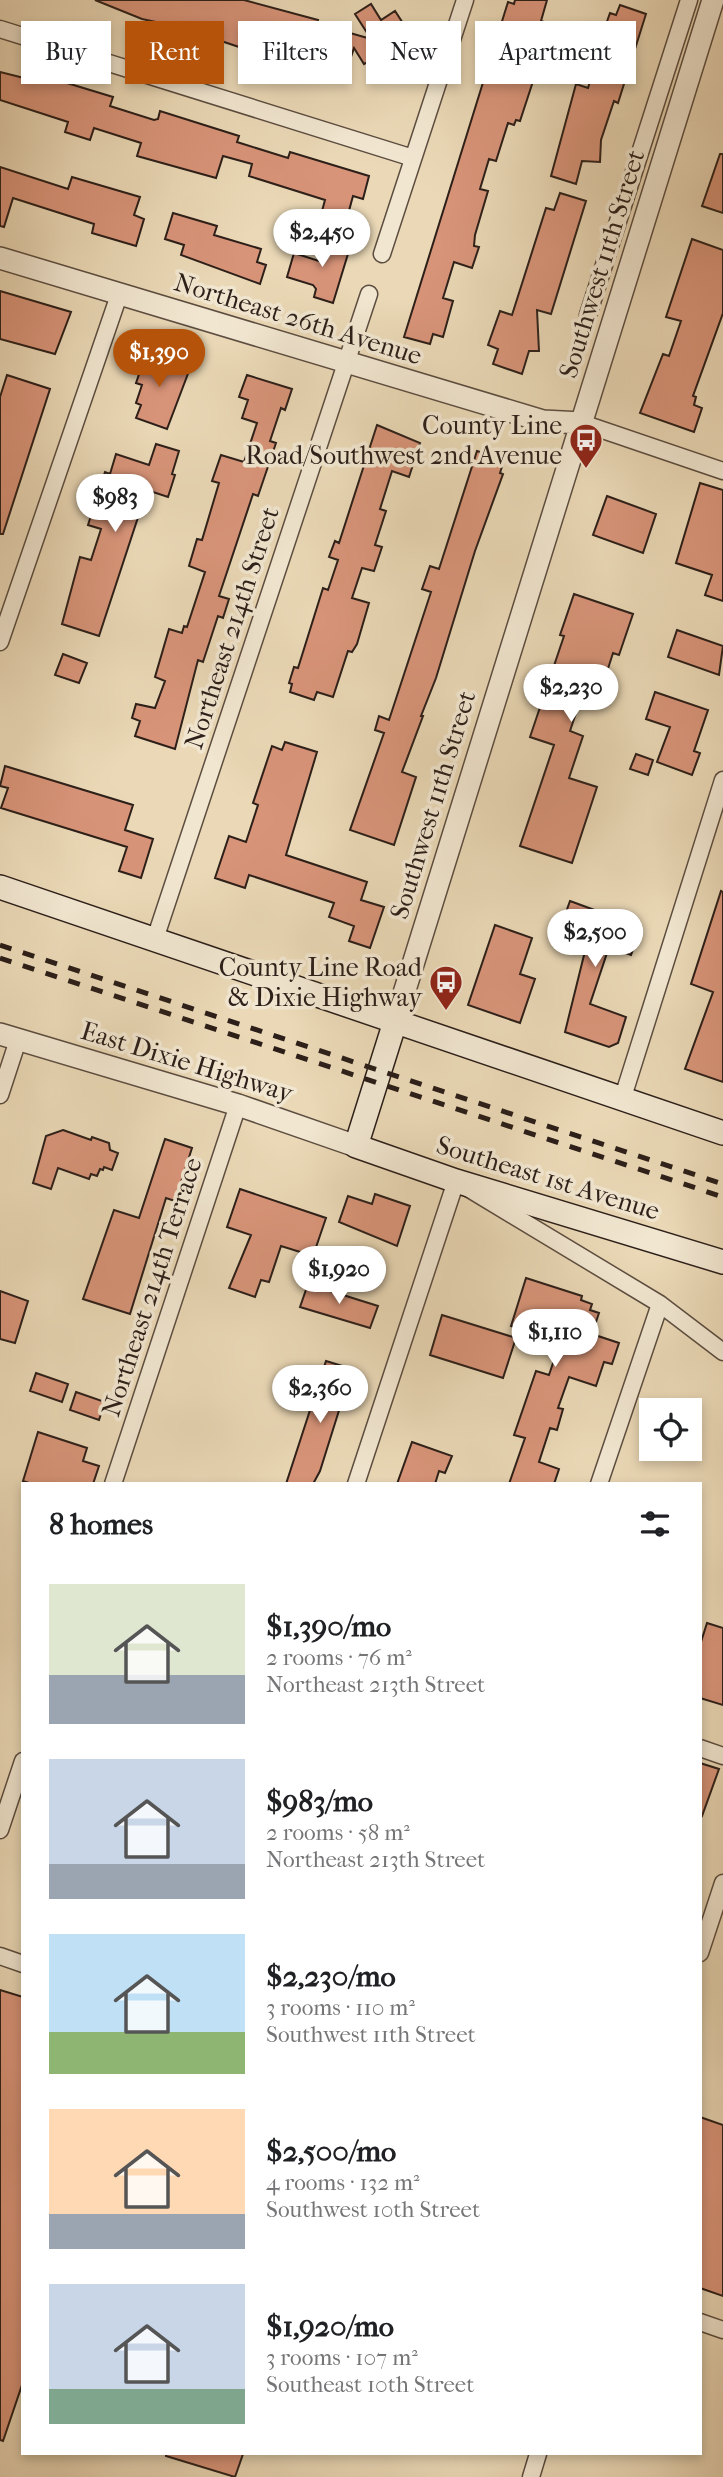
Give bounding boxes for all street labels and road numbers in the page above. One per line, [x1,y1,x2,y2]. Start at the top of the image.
street label: Southwest 11th Street [553,145,652,382]
street label: Northeast 26th Avenue [170,267,426,371]
street label: Northeast 214th Street [178,502,286,753]
street label: Southwest 11th Street [384,686,483,923]
street label: East Dixie Highway [77,1015,298,1109]
street label: Southeast 1st Avenue [433,1129,663,1227]
street label: Northeast 214th Terrace [95,1153,209,1421]

